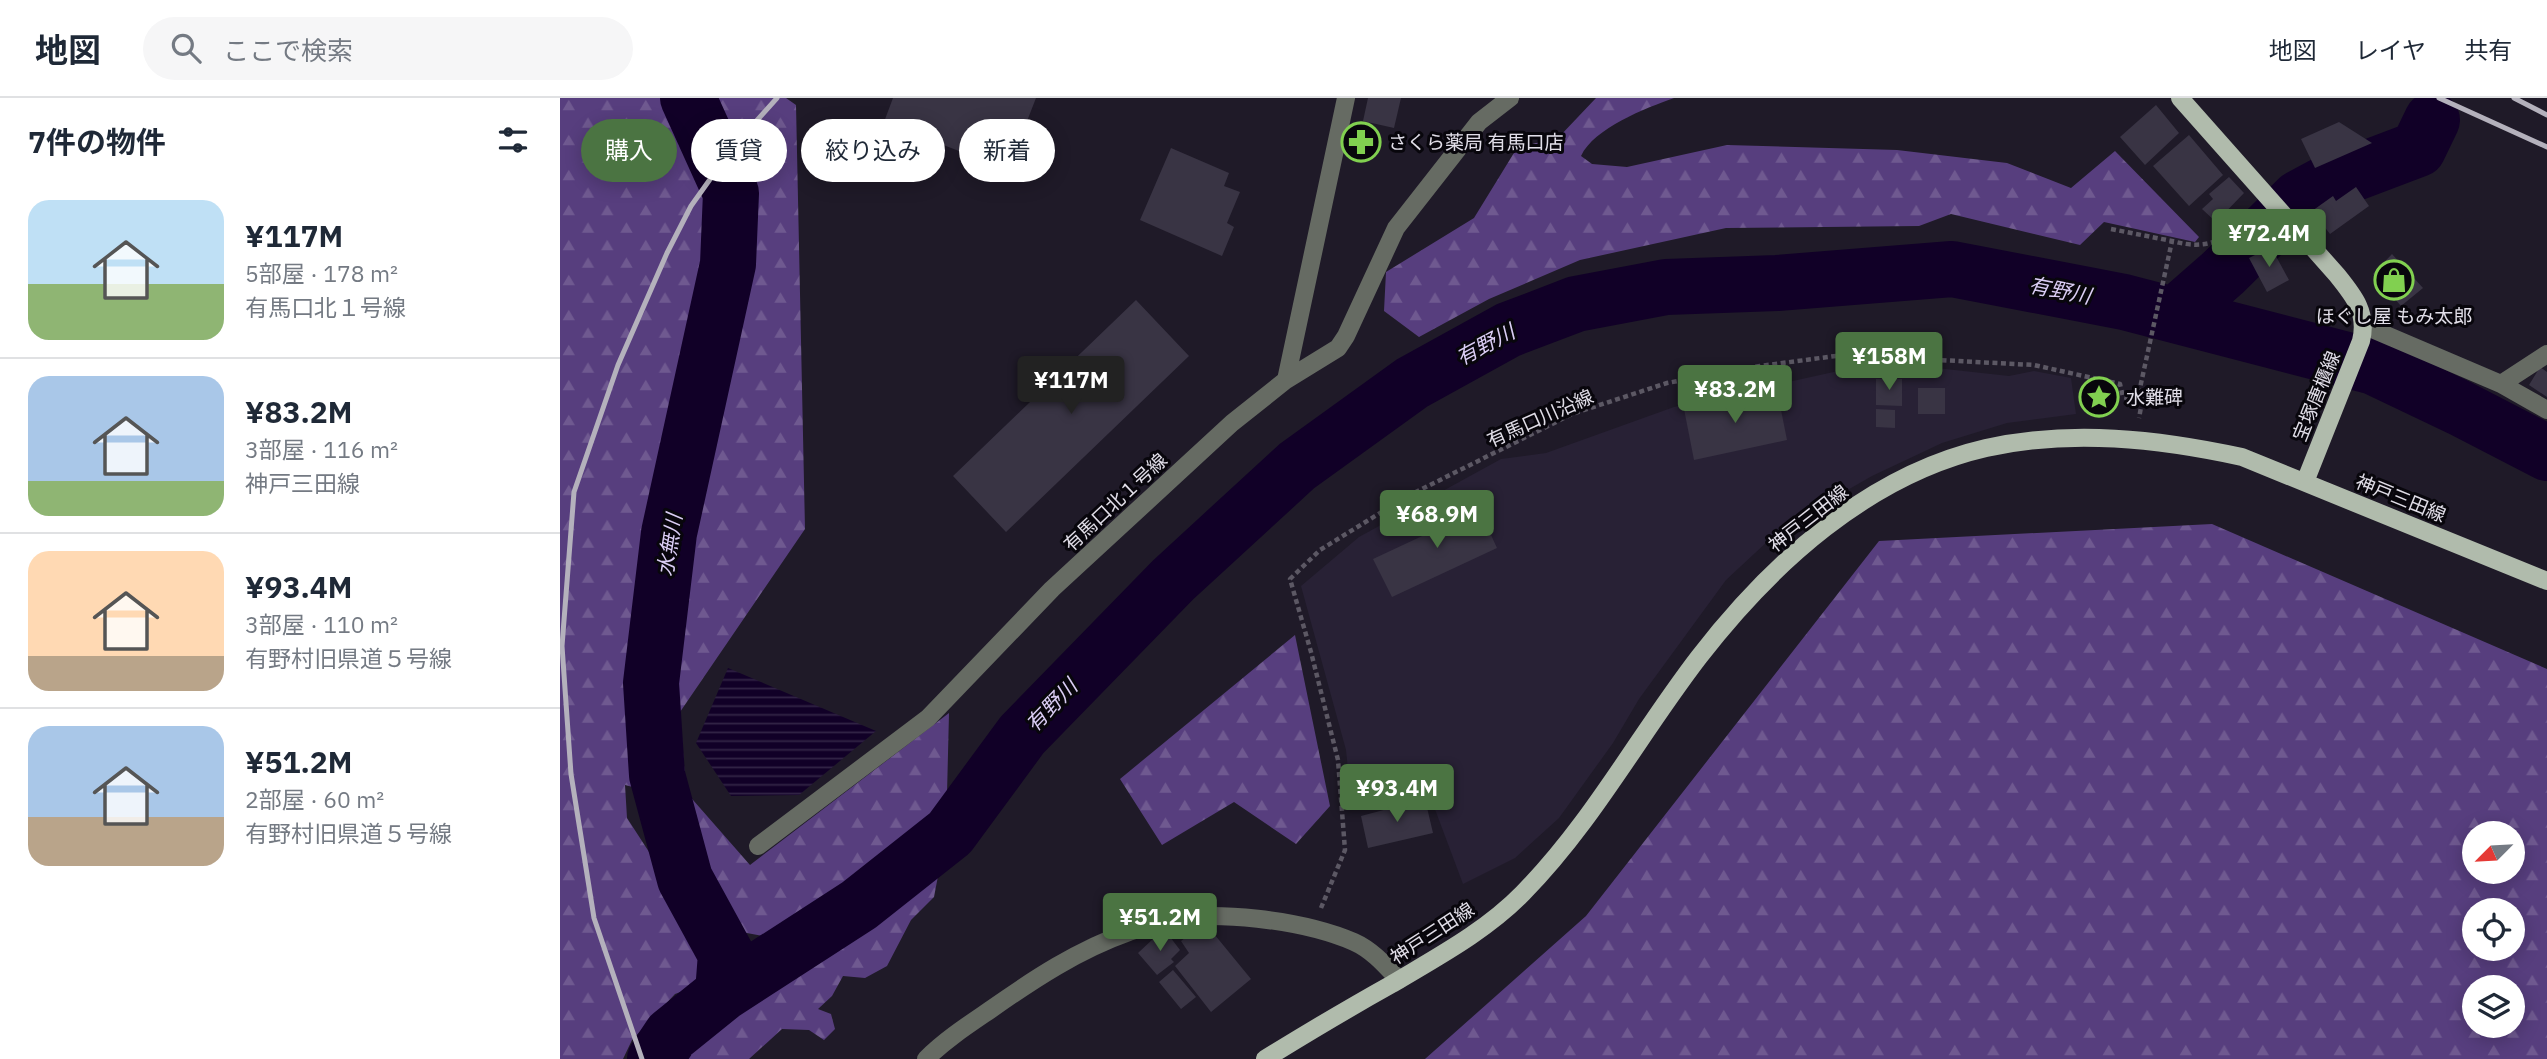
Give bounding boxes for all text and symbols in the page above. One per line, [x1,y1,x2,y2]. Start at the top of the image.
search box [143,17,633,80]
text: 地図 [35,28,101,71]
icon: search [167,29,205,67]
text: ここで検索 [223,33,353,67]
text: 地図 [2269,34,2317,66]
text: レイヤ [2355,34,2426,66]
text: 共有 [2464,34,2512,66]
chip: 購入 [581,119,677,182]
chip: 賃貸 [691,119,787,182]
chip: 絞り込み [801,119,945,182]
chip: 新着 [959,119,1055,182]
icon: filters [494,121,532,159]
pharmacy icon: さくら薬局 有馬口店 [1340,121,1382,163]
text: 7件の物件 [28,122,166,161]
place label: さくら薬局 有馬口店 [1388,130,1564,154]
pin: ¥72.4M [2212,209,2326,269]
text: ¥117M [245,216,343,255]
text: ¥72.4M [2228,217,2310,247]
icon: home [84,228,168,312]
text: 5部屋 · 178 m² [245,258,398,288]
shop icon: ほぐし屋 もみ太郎 [2373,259,2415,301]
water label: 有野川 [2026,270,2096,310]
text: 有馬口北１号線 [245,292,406,322]
place label: ほぐし屋 もみ太郎 [2316,304,2472,328]
water label: 有野川 [1451,316,1521,371]
pin: ¥158M [1840,332,1938,392]
text: ¥158M [1851,340,1927,370]
street label: 宝塚唐櫃線 [2287,347,2345,445]
pin: ¥117M [1022,356,1120,416]
text: ¥117M [1033,364,1109,394]
pin: ¥83.2M [1678,366,1792,425]
text: ¥83.2M [1694,373,1776,403]
place icon: 水難碑 [2078,376,2120,418]
street label: 有馬口川沿線 [1483,384,1597,452]
place label: 水難碑 [2126,385,2183,409]
text: ¥83.2M [245,392,352,431]
icon: home [84,404,168,488]
text: 3部屋 · 116 m² [245,434,398,464]
street label: 有馬口北１号線 [1058,448,1172,556]
text: 神戸三田線 [245,468,360,498]
street label: 神戸三田線 [2352,469,2450,527]
street label: 神戸三田線 [1763,479,1853,557]
pin: ¥68.9M [1380,490,1494,550]
text: ¥68.9M [1396,498,1478,528]
water label: 水無川 [650,510,688,578]
text: ¥93.4M [245,567,352,606]
icon: home [84,579,168,663]
text: 3部屋 · 110 m² [245,609,398,639]
text: 有野村旧県道５号線 [245,643,452,673]
water label: 有野川 [1019,671,1084,737]
text: ¥51.2M [245,742,352,781]
icon: home [84,754,168,838]
pin: ¥93.4M [1340,764,1454,824]
text: ¥93.4M [1356,772,1438,802]
text: 2部屋 · 60 m² [245,784,384,814]
text: 有野村旧県道５号線 [245,818,452,848]
north arrow [2462,821,2525,884]
map controls [2462,821,2525,1038]
pin: ¥51.2M [1103,894,1217,953]
street label: 神戸三田線 [1386,897,1478,969]
button: locate [2462,898,2525,961]
text: ¥51.2M [1119,901,1201,931]
button: layers [2462,975,2525,1038]

